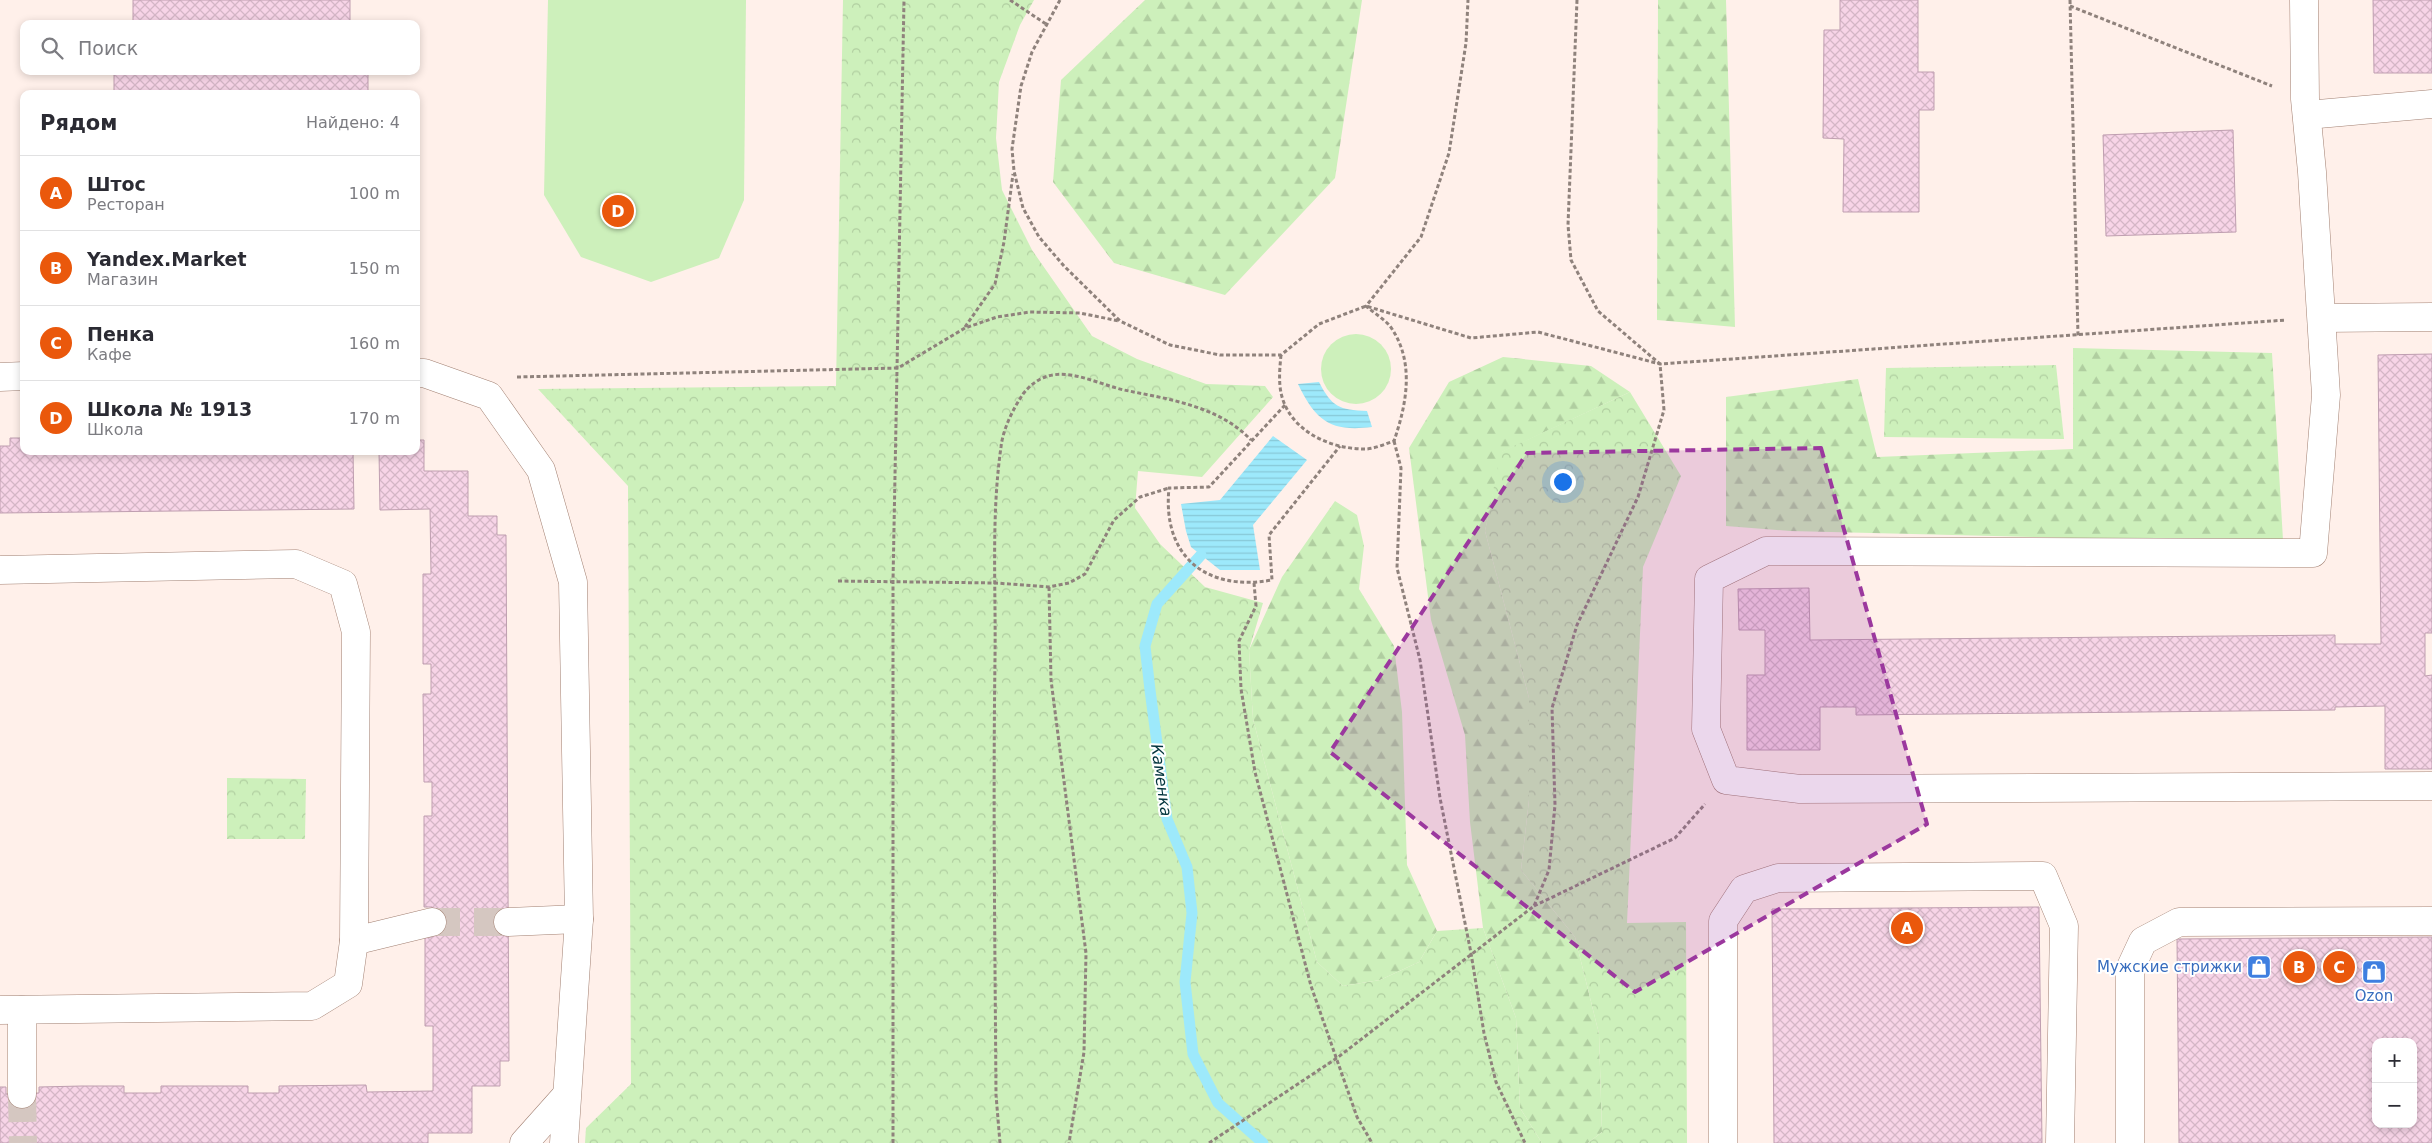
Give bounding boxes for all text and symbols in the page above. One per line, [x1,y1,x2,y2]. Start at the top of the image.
search box [20,20,420,75]
icon: search [38,34,66,62]
text: Поиск [78,37,138,59]
text: Рядом [40,111,117,135]
text: Найдено: 4 [306,113,400,132]
text: Штос [87,173,146,195]
text: A [50,184,62,203]
text: 100 m [349,184,400,203]
pin: D [602,192,634,230]
text: Ресторан [87,195,165,214]
text: Yandex.Market [87,248,247,270]
text: B [50,259,62,278]
text: 150 m [349,259,400,278]
text: Магазин [87,270,158,289]
text: Пенка [87,323,155,345]
text: C [50,334,62,353]
text: 160 m [349,334,400,353]
text: Кафе [87,345,132,364]
text: Школа № 1913 [87,398,252,420]
text: D [49,409,63,428]
text: 170 m [349,409,400,428]
text: Школа [87,420,144,439]
your location [1550,469,1576,495]
water label: Каменка [1147,743,1176,818]
pin: A [1891,909,1923,947]
pin: B [2283,948,2315,986]
pin: C [2323,948,2355,986]
shop icon: Мужские стрижки [2246,954,2272,980]
place label: Мужские стрижки [2097,958,2242,976]
shop icon: Ozon [2361,959,2387,985]
place label: Ozon [2355,987,2393,1005]
map controls [2372,1038,2417,1128]
button: + [2372,1038,2417,1083]
button: − [2372,1083,2417,1128]

